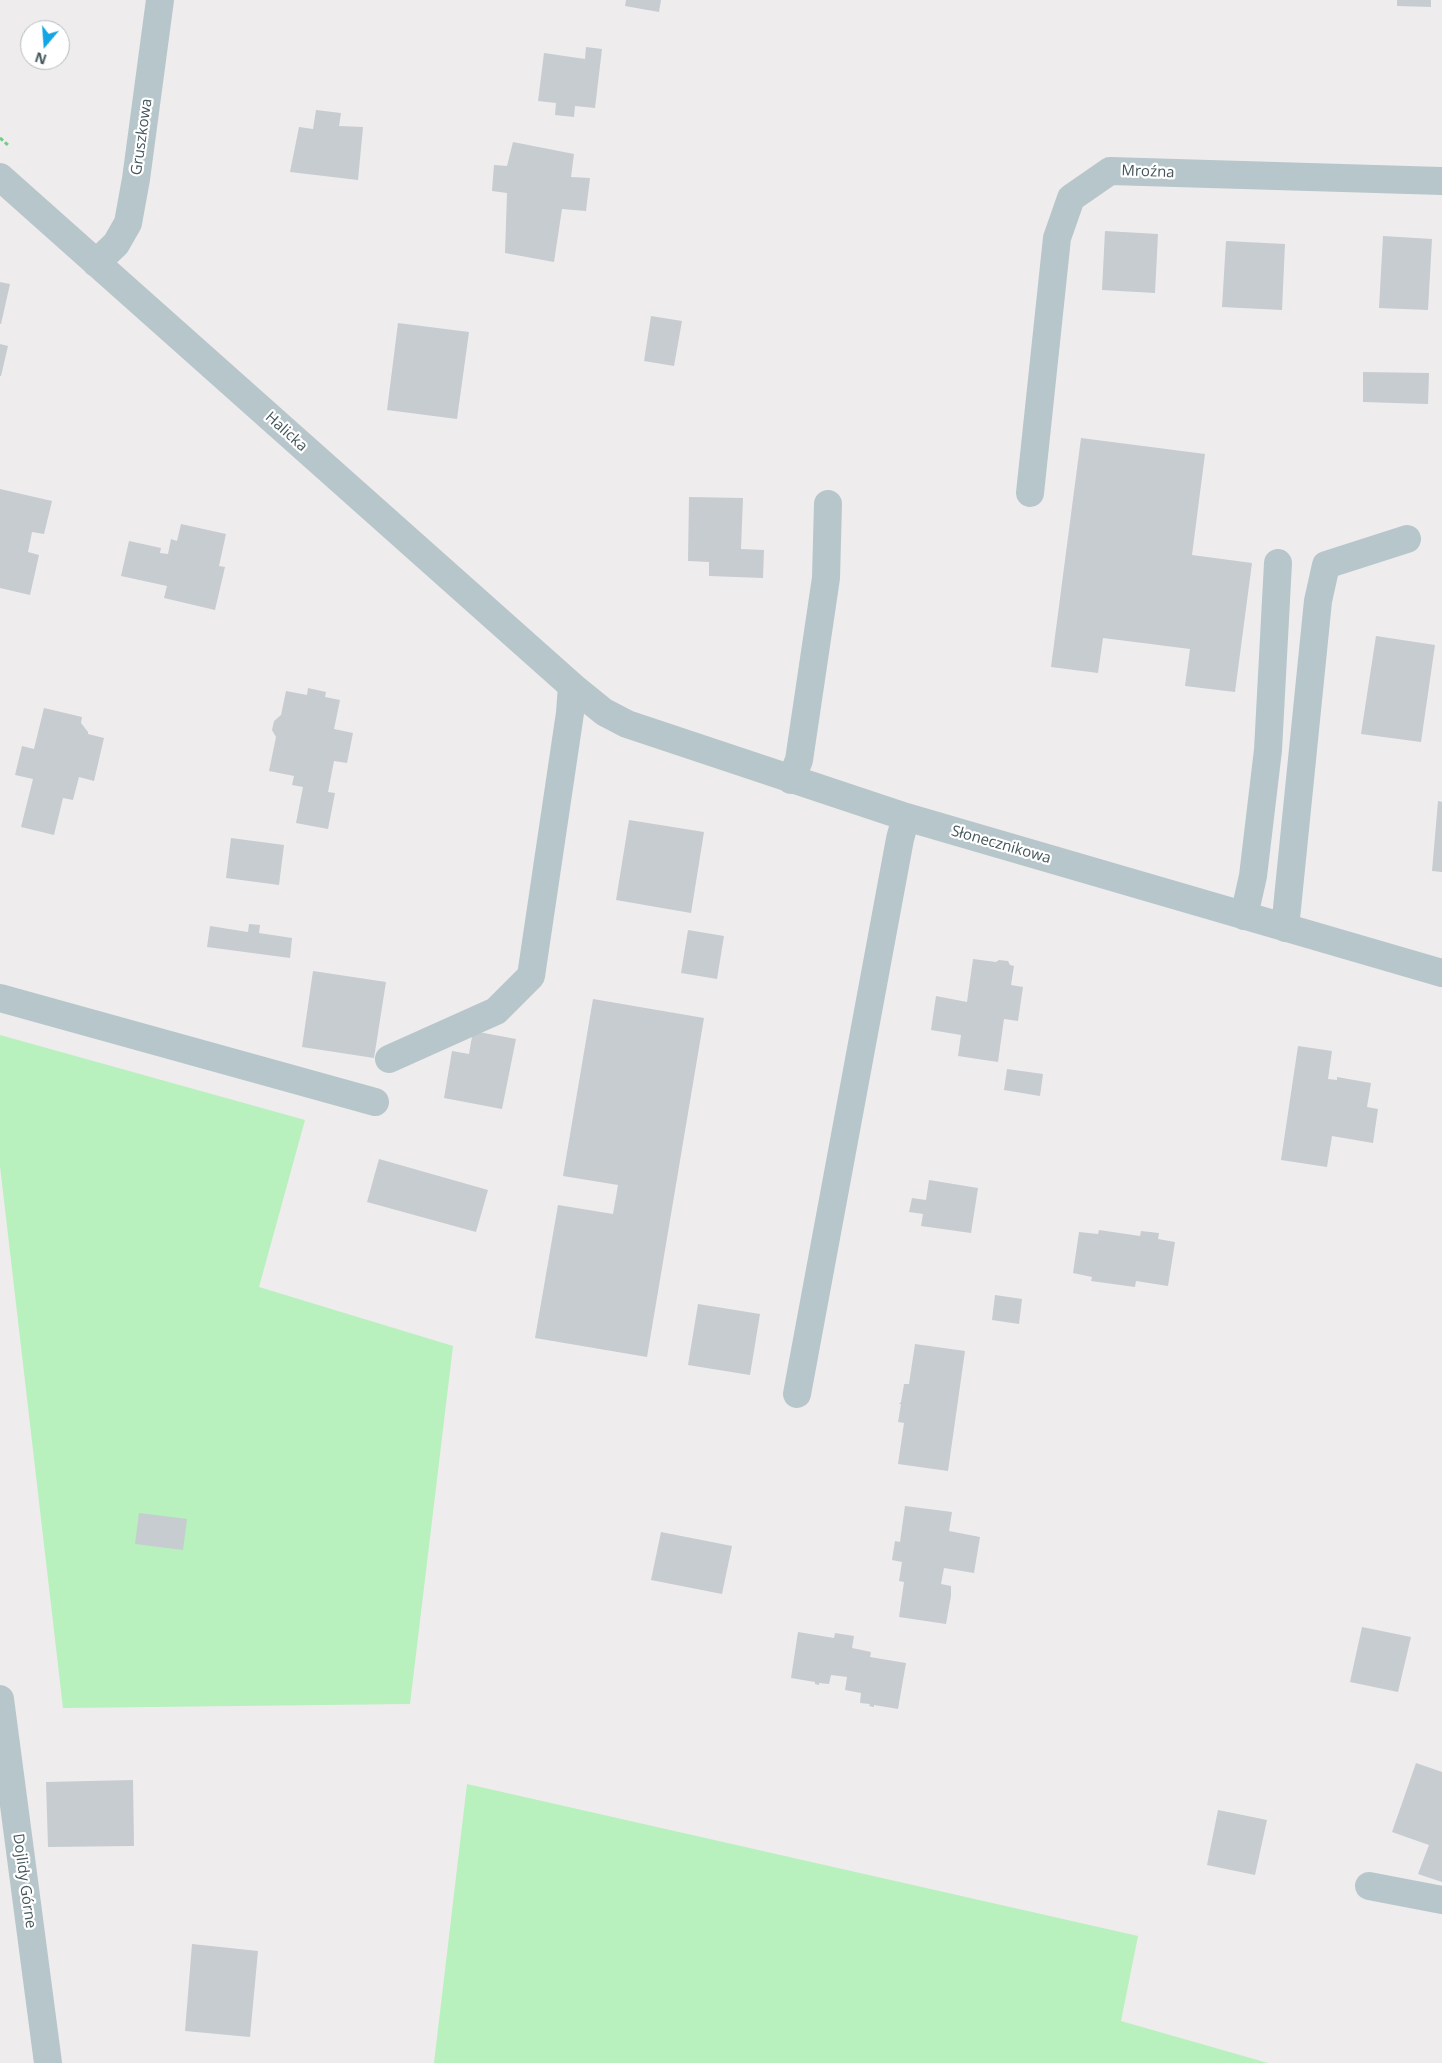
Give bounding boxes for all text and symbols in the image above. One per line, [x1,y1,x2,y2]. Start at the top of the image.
north arrow [20,20,70,70]
text: N [32,48,49,70]
street label: Gruszkowa [128,97,156,177]
street label: Mroźna [1121,162,1175,182]
street label: Halicka [261,408,311,456]
street label: Słonecznikowa [949,822,1053,868]
street label: Dojlidy Górne [8,1832,40,1930]

